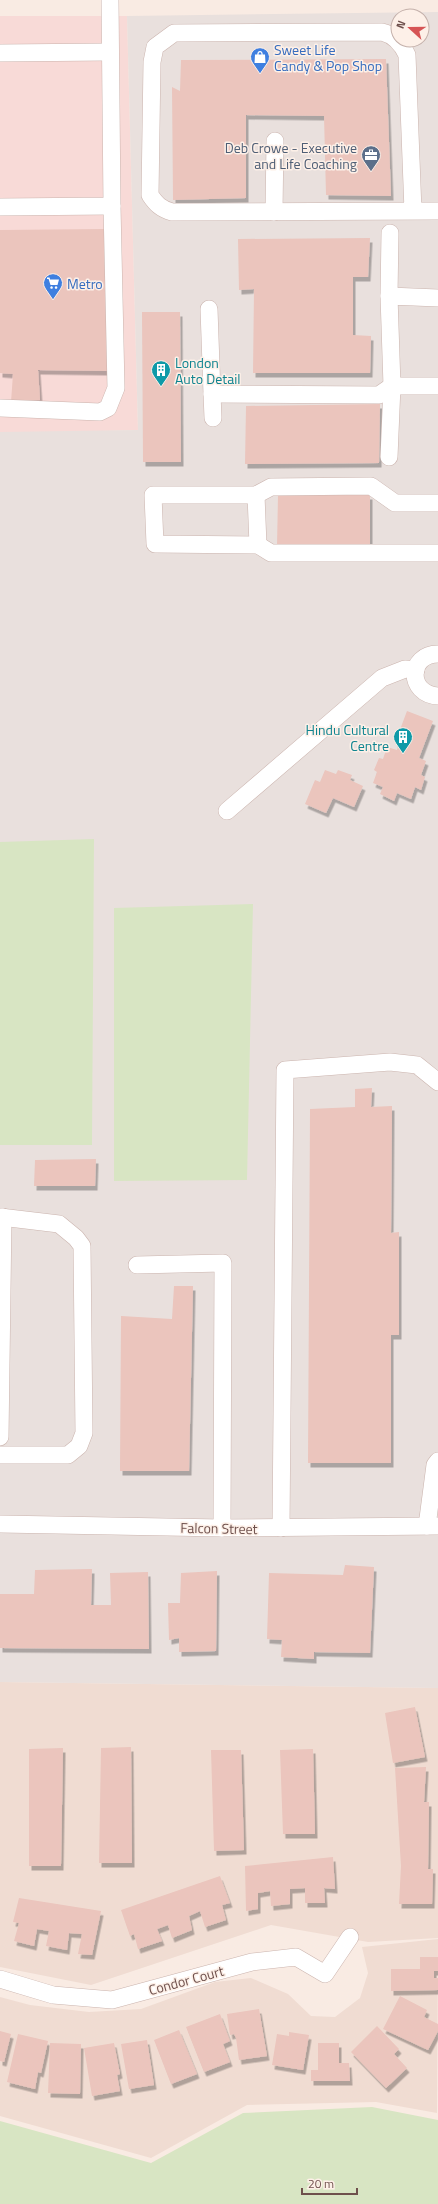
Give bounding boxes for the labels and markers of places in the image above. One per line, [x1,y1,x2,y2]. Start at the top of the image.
place label: Sweet Life Candy & Pop Shop [274,39,382,76]
shop icon: Sweet Life Candy & Pop Shop [249,46,271,74]
place label: Deb Crowe - Executive and Life Coaching [225,137,357,174]
office icon: Deb Crowe - Executive and Life Coaching [360,144,382,172]
supermarket icon: Metro [42,272,64,300]
place label: Metro [67,273,103,294]
place label: London Auto Detail [175,352,240,389]
building icon: London Auto Detail [150,359,172,387]
place label: Hindu Cultural Centre [305,719,389,756]
building icon: Hindu Cultural Centre [392,726,414,754]

